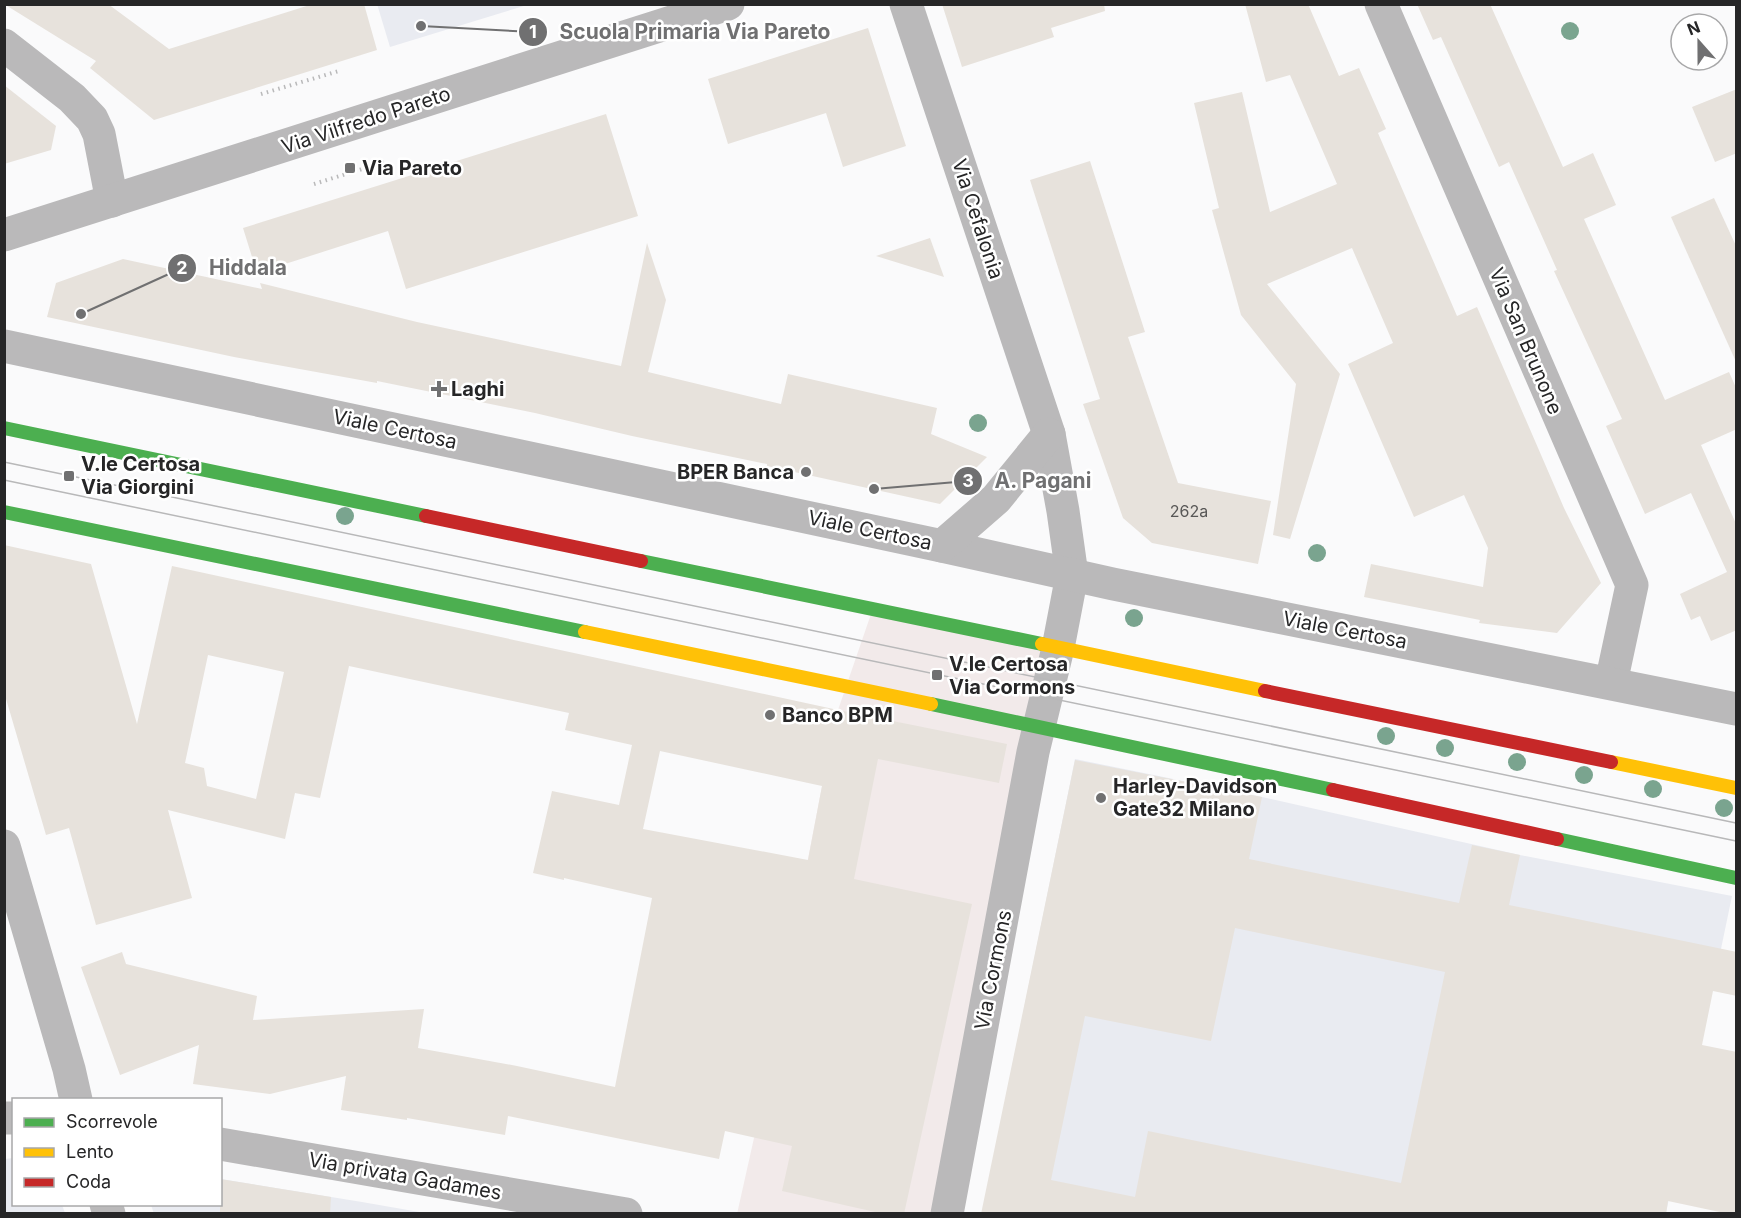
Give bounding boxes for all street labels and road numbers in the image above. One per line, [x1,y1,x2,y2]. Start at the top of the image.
street label: Via Vilfredo Pareto [278,81,454,159]
street label: Via Cefalonia [947,156,1009,282]
street label: Via San Brunone [1484,264,1568,418]
street label: Viale Certosa [331,404,459,454]
street label: Viale Certosa [806,505,934,555]
street label: Viale Certosa [1281,606,1409,654]
street label: Via Cormons [970,908,1016,1032]
street label: Via privata Gadames [307,1147,503,1205]

